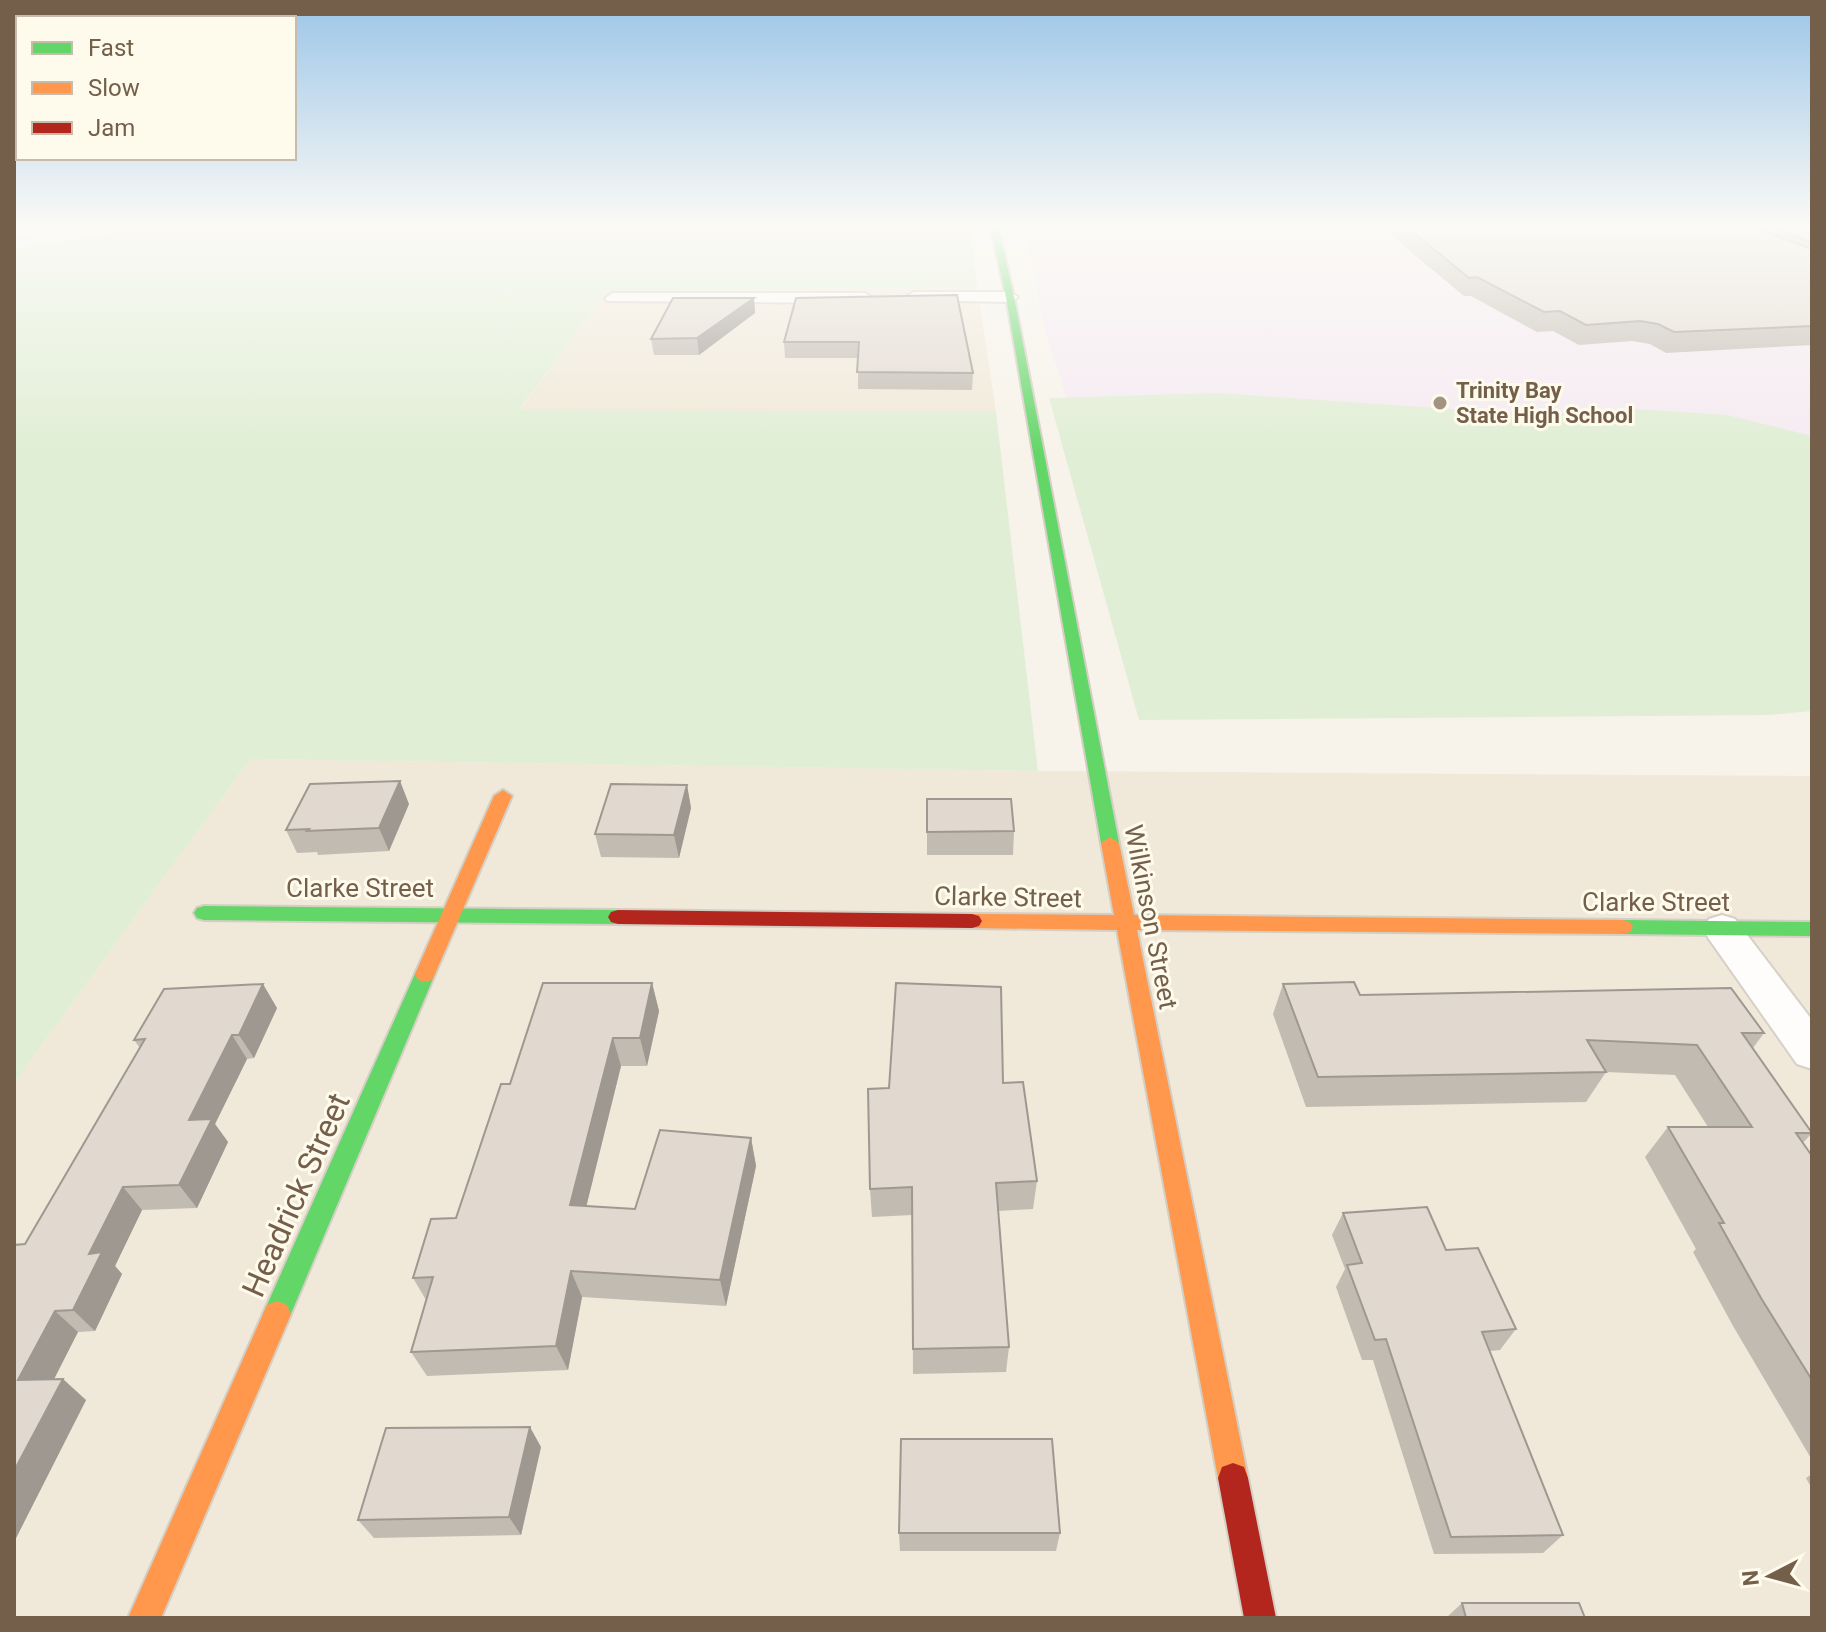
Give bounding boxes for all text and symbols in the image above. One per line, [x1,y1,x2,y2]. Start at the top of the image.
legend [16,16,296,160]
text: Fast [88,34,134,62]
text: Slow [88,74,140,102]
text: Jam [88,114,135,142]
place label: Trinity Bay State High School [1456,378,1633,428]
marker: Trinity Bay State High School [1431,394,1449,412]
street label: Wilkinson Street [1118,822,1184,1012]
street label: Clarke Street [286,873,434,903]
street label: Clarke Street [934,881,1082,913]
street label: Clarke Street [1582,887,1730,917]
street label: Headrick Street [234,1087,358,1303]
north arrow [1730,1536,1810,1616]
text: N [1737,1569,1764,1587]

